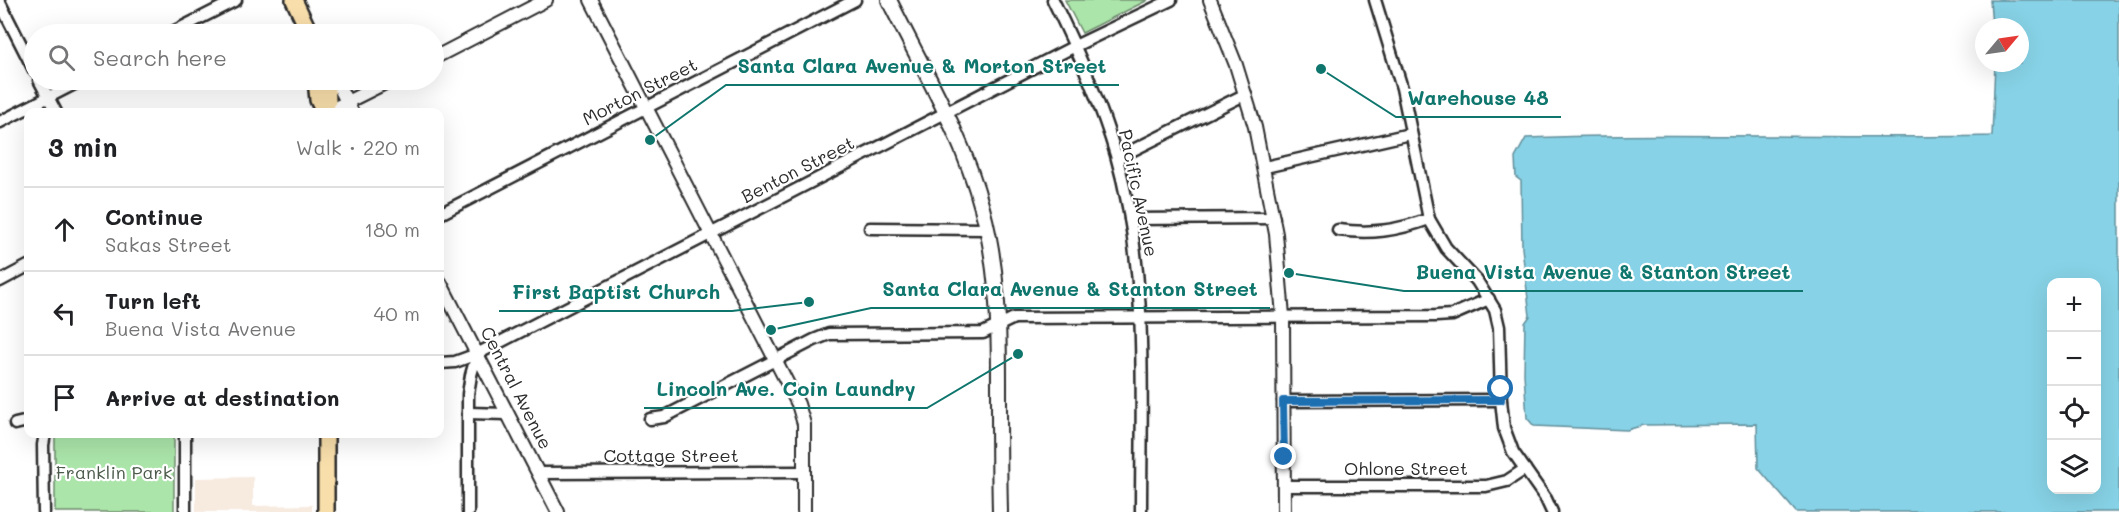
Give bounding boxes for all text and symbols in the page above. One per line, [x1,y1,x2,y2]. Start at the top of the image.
north arrow [1975,18,2029,72]
search box [24,24,444,90]
icon: search [45,41,78,74]
text: Search here [93,43,227,72]
callout: Santa Clara Avenue & Morton Street [726,47,1119,85]
street label: Morton Street [578,52,701,130]
text: Santa Clara Avenue & Morton Street [738,52,1107,78]
callout: Warehouse 48 [1396,79,1561,117]
text: Warehouse 48 [1407,84,1549,110]
street label: Pacific Avenue [1114,127,1164,259]
text: 3 min [48,130,117,164]
street label: Benton Street [737,130,858,208]
text: Walk · 220 m [296,134,420,160]
text: Continue [105,202,203,231]
icon: ahead [48,213,81,246]
text: 180 m [364,216,420,242]
text: Sakas Street [105,231,232,257]
callout: Buena Vista Avenue & Stanton Street [1404,253,1803,291]
text: Buena Vista Avenue & Stanton Street [1416,258,1790,284]
callout: Santa Clara Avenue & Stanton Street [871,270,1270,308]
callout: First Baptist Church [499,273,732,311]
text: Santa Clara Avenue & Stanton Street [882,275,1258,301]
text: First Baptist Church [512,278,720,304]
map controls [2047,278,2101,494]
button: + [2047,278,2101,332]
text: Turn left [105,286,201,315]
icon: left [48,297,81,330]
text: 40 m [374,300,420,326]
text: Buena Vista Avenue [105,315,296,341]
street label: Central Avenue [476,322,558,453]
button: − [2047,332,2101,386]
callout: Lincoln Ave. Coin Laundry [644,370,927,408]
text: Lincoln Ave. Coin Laundry [656,375,916,401]
route start [1487,375,1513,401]
icon: arrive [48,381,81,414]
text: Arrive at destination [105,383,340,412]
button: locate [2047,386,2101,440]
button: layers [2047,440,2101,494]
street label: Cottage Street [603,443,739,467]
route end [1270,443,1296,469]
street label: Ohlone Street [1344,456,1468,480]
park label: Franklin Park [56,460,172,484]

